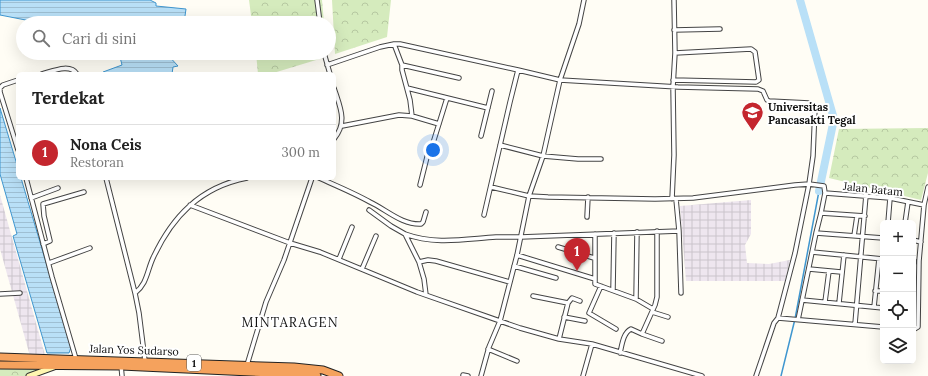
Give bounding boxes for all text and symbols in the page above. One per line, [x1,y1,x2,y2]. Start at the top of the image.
search box [16,16,336,60]
icon: search [30,27,52,49]
text: Cari di sini [62,29,137,48]
text: Terdekat [32,87,105,109]
school or university icon: Universitas Pancasakti Tegal [739,100,765,133]
place label: Universitas Pancasakti Tegal [768,100,856,127]
text: Nona Ceis [70,135,142,154]
your location [423,140,443,160]
text: 1 [42,144,48,161]
text: 300 m [282,144,320,161]
text: Restoran [70,154,124,171]
street label: Jalan Batam [841,179,904,199]
map controls [880,220,916,364]
button: + [880,220,916,256]
pin: 1 [564,238,590,271]
button: − [880,256,916,292]
button: locate [880,292,916,328]
district label: MINTARAGEN [241,314,339,331]
button: layers [880,328,916,364]
street label: Jalan Yos Sudarso [88,341,179,359]
road number: 1 [187,355,201,371]

